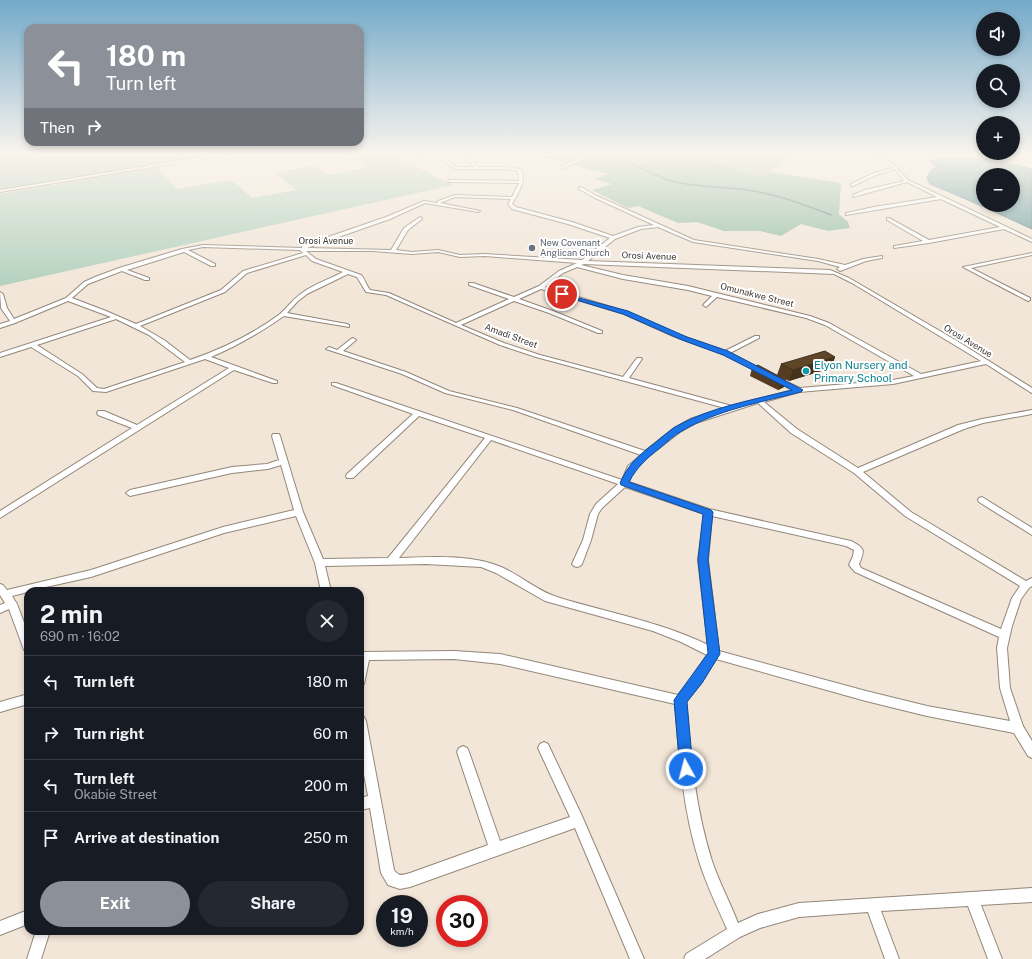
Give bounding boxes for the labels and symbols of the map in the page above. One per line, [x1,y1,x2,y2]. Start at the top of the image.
street label: Orosi Avenue [299,235,353,246]
place label: New Covenant Anglican Church [540,237,609,258]
marker: New Covenant Anglican Church [527,243,537,253]
street label: Orosi Avenue [621,249,677,262]
pin [545,277,579,311]
street label: Omunakwe Street [719,280,796,309]
street label: Amadi Street [483,321,539,350]
street label: Orosi Avenue [942,322,995,359]
place label: Elyon Nursery and Primary School [814,359,908,384]
marker: Elyon Nursery and Primary School [801,366,811,376]
position arrow [665,748,707,790]
speed limit sign: 30 [436,895,488,947]

